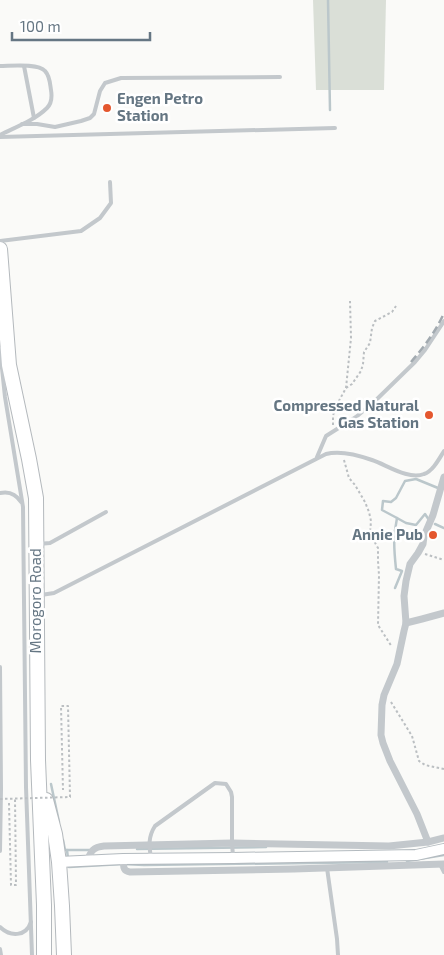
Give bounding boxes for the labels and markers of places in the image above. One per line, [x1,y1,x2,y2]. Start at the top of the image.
place label: Engen Petro Station [117,89,203,124]
marker: Engen Petro Station [101,102,113,114]
place label: Compressed Natural Gas Station [274,396,419,431]
marker: Compressed Natural Gas Station [423,409,435,421]
place label: Annie Pub [352,525,423,543]
marker: Annie Pub [427,529,439,541]

